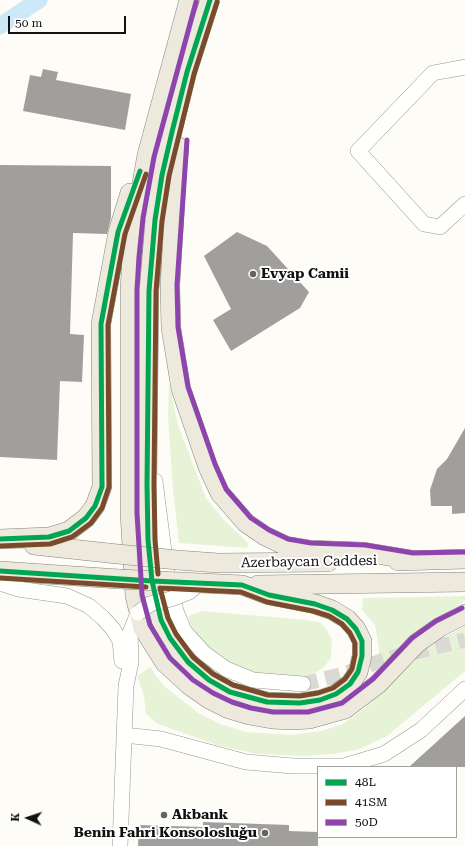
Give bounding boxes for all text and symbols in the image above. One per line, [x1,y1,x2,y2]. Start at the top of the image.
scale bar [10,8,128,34]
text: 50 m [15,16,42,30]
place label: Evyap Camii [261,266,349,282]
marker: Evyap Camii [248,269,258,279]
street label: Azerbaycan Caddesi [241,552,377,572]
legend [317,766,457,838]
text: 48L [355,775,376,789]
text: 41SM [355,795,387,809]
north arrow [8,798,48,838]
place label: Akbank [172,807,228,823]
marker: Akbank [159,810,169,820]
text: K [9,813,22,822]
text: 50D [355,815,378,829]
place label: Benin Fahri Konsolosluğu [74,825,257,841]
marker: Benin Fahri Konsolosluğu [260,828,270,838]

